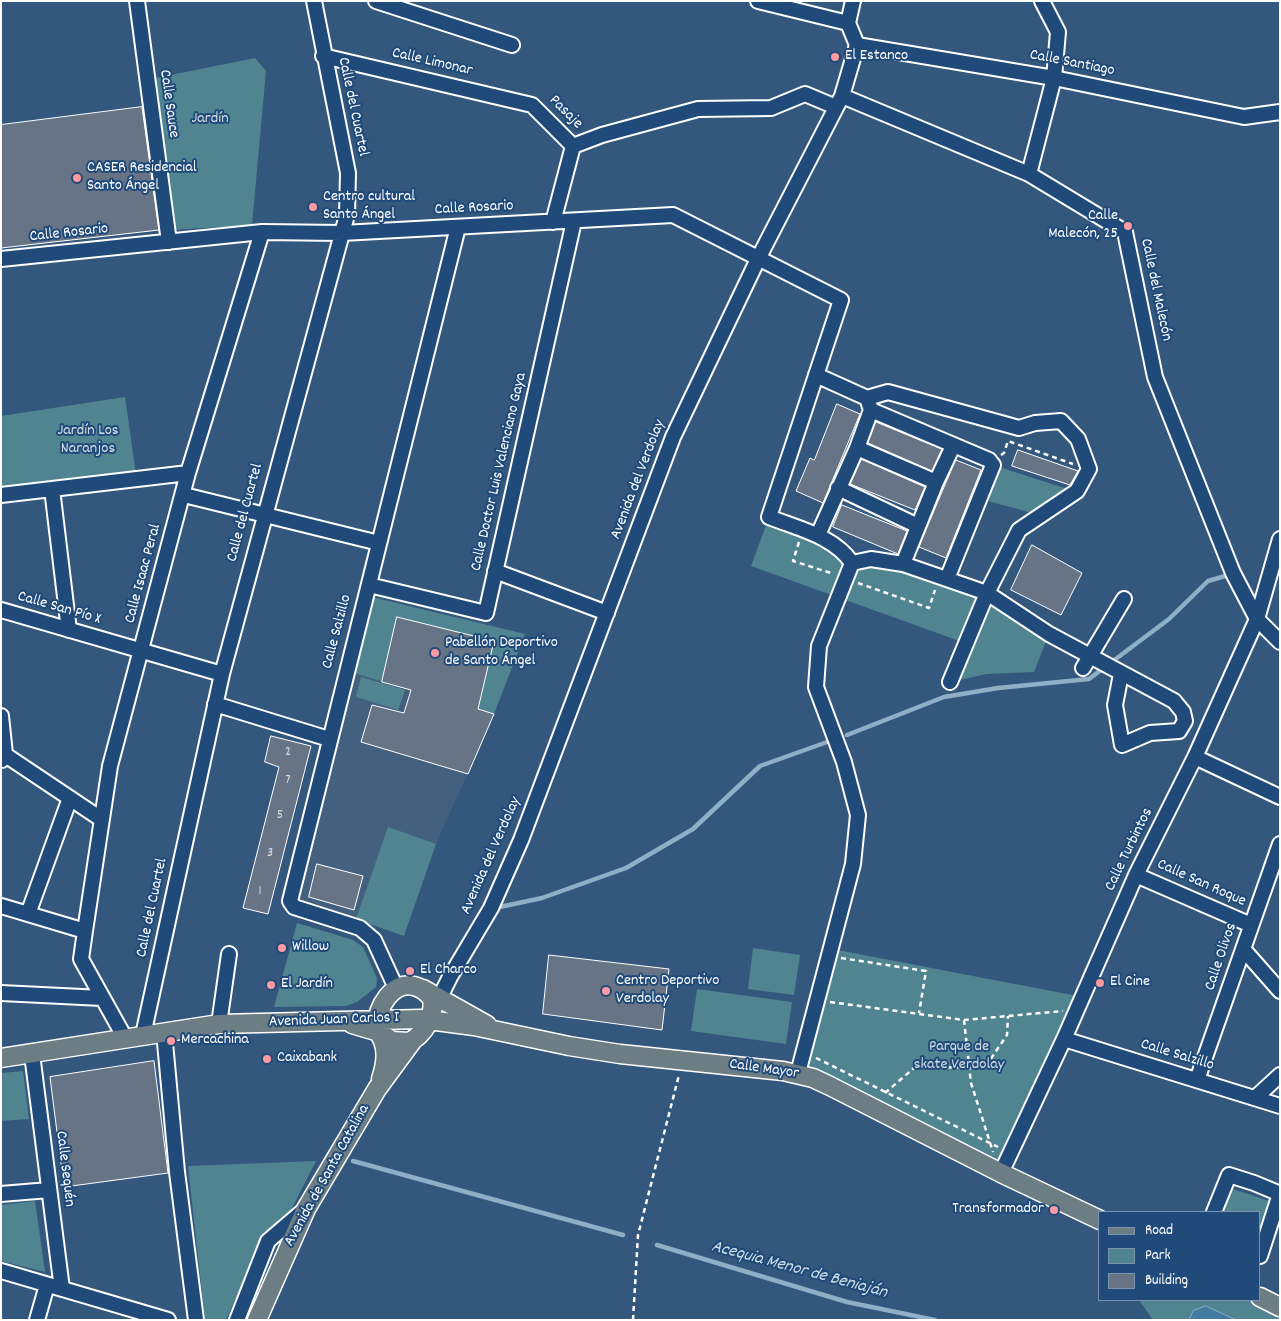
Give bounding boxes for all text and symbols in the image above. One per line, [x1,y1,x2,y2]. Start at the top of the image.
street label: Calle Limonar [390,44,474,82]
street label: Calle Santiago [1028,46,1116,82]
place label: El Estanco [845,47,908,67]
marker: El Estanco [829,51,841,63]
street label: Calle del Cuartel [332,56,372,158]
street label: Calle Sauce [154,69,182,139]
street label: Pasaje [544,92,586,134]
park label: Jardín [191,110,229,130]
place label: CASER Residencial Santo Ángel [87,159,197,197]
marker: CASER Residencial Santo Ángel [71,172,83,184]
place label: Centro cultural Santo Ángel [323,188,415,226]
street label: Calle Rosario [434,197,514,221]
marker: Centro cultural Santo Ángel [307,201,319,213]
place label: Calle Malecón, 25 [1048,207,1118,245]
street label: Calle Rosario [29,220,109,248]
marker: Calle Malecón, 25 [1122,220,1134,232]
street label: Calle del Malecón [1135,237,1175,343]
street label: Calle Doctor Luis Valenciano Gaya [468,371,532,573]
street label: Avenida del Verdolay [607,417,671,543]
park label: Jardín Los Naranjos [57,422,119,460]
street label: Calle del Cuartel [224,462,268,564]
street label: Calle Isaac Peral [122,522,166,626]
street label: Calle San Pío X [15,588,103,630]
street label: Calle Salzillo [319,593,357,671]
place label: Pabellón Deportivo de Santo Ángel [445,634,558,672]
marker: Pabellón Deportivo de Santo Ángel [429,647,441,659]
house number: 2 [285,745,291,761]
house number: 7 [285,773,291,789]
street label: Avenida del Verdolay [457,794,527,918]
street label: Calle Turbintos [1102,805,1158,895]
house number: 5 [277,808,283,824]
house number: 3 [267,846,273,862]
street label: Calle San Roque [1154,856,1248,912]
street label: Calle del Cuartel [133,857,173,959]
house number: 1 [258,884,262,900]
street label: Calle Olivos [1201,921,1243,993]
place label: Willow [292,938,329,958]
marker: Willow [276,942,288,954]
place label: El Charco [420,961,477,981]
marker: El Charco [404,965,416,977]
place label: Centro Deportivo Verdolay [616,972,719,1010]
place label: El Cine [1110,973,1150,993]
place label: El Jardín [281,975,333,995]
marker: El Cine [1094,977,1106,989]
marker: El Jardín [265,979,277,991]
marker: Centro Deportivo Verdolay [600,985,612,997]
street label: Avenida Juan Carlos I [269,1009,399,1033]
place label: Mercachina [181,1031,249,1051]
marker: Mercachina [165,1035,177,1047]
street label: Calle Salzillo [1138,1036,1216,1076]
park label: Parque de skate Verdolay [914,1038,1004,1076]
place label: Caixabank [277,1049,337,1069]
marker: Caixabank [261,1053,273,1065]
street label: Calle Mayor [728,1056,800,1084]
street label: Avenida de Santa Catalina [281,1102,375,1250]
street label: Calle Sequén [50,1130,78,1208]
place label: Transformador [952,1200,1044,1220]
marker: Transformador [1048,1204,1060,1216]
legend [1098,1211,1261,1301]
text: Road [1145,1220,1173,1242]
water label: Acequia Menor de Beniaján [709,1237,889,1305]
text: Park [1145,1245,1171,1267]
text: Building [1145,1270,1188,1292]

